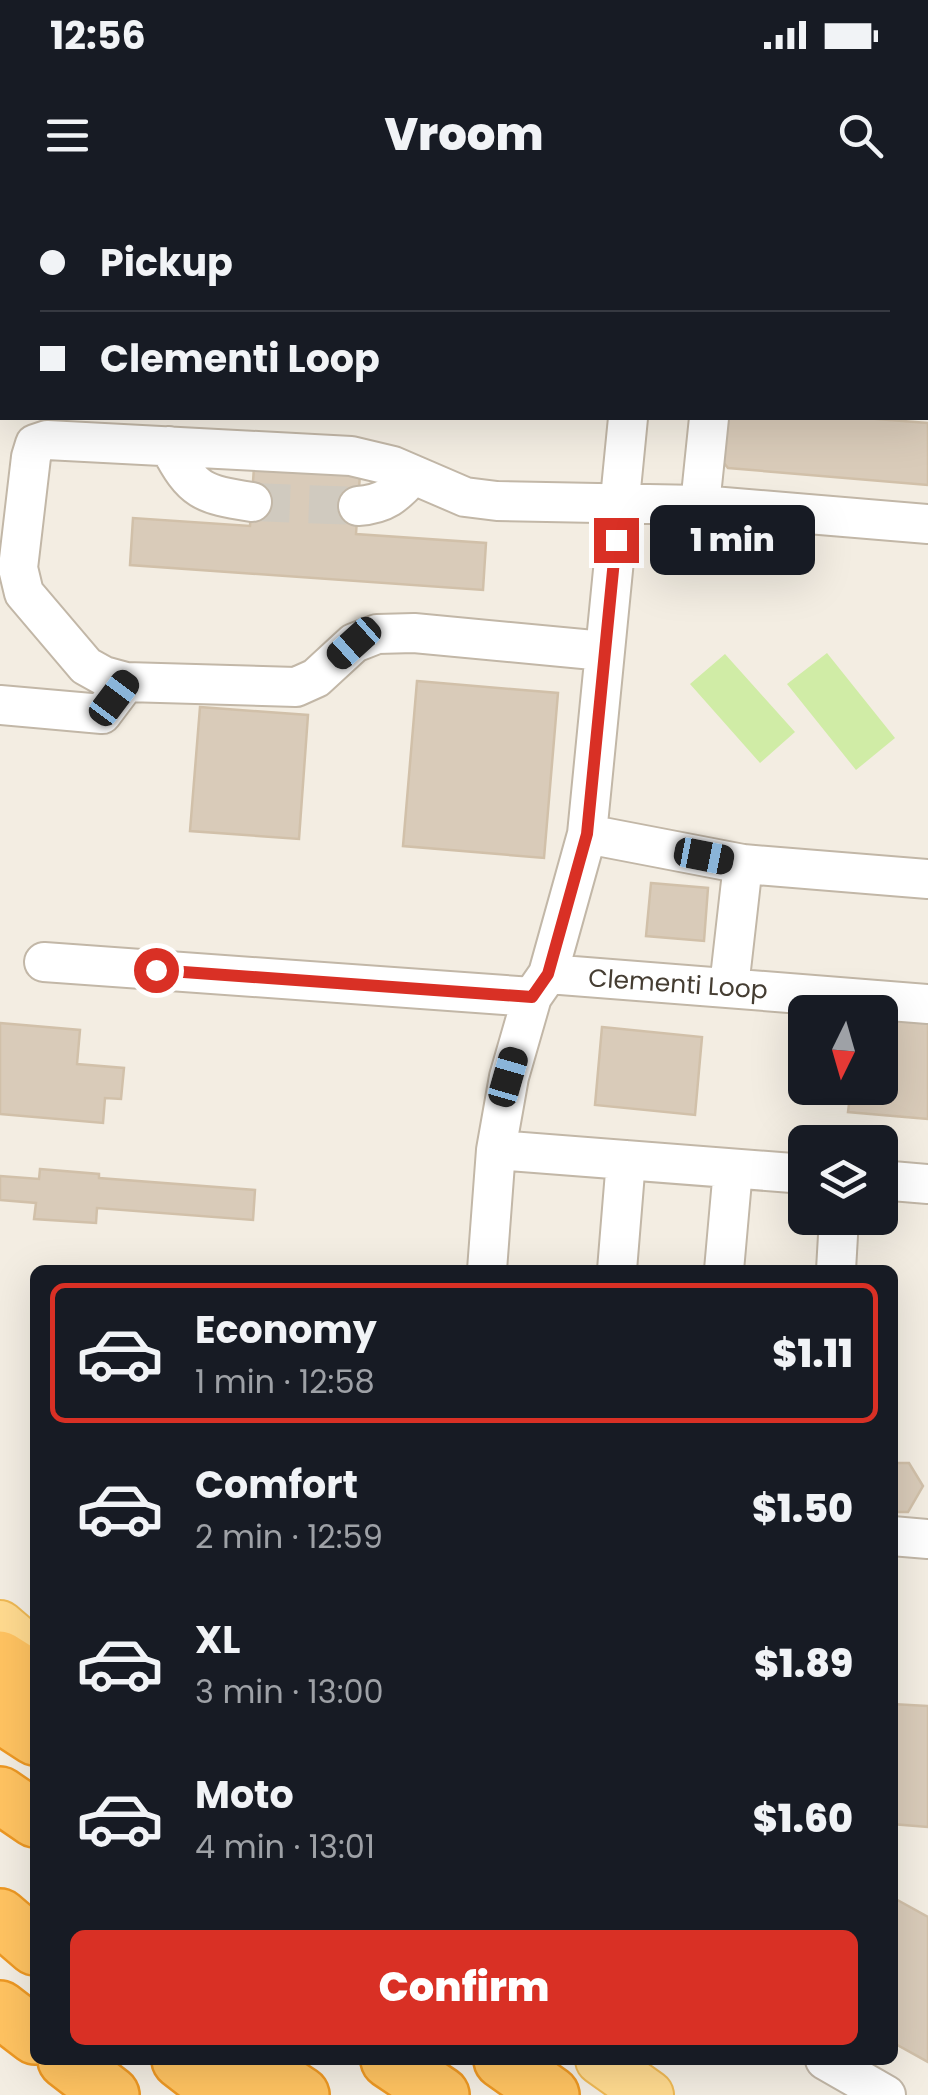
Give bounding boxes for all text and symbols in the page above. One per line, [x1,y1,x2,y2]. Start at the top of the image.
text: 12:56 [50,9,146,62]
text: Vroom [385,103,544,166]
icon: menu [40,108,95,163]
icon: search [833,108,888,163]
text: Pickup [100,236,233,289]
text: Clementi Loop [100,332,380,385]
callout: 1 min [651,505,816,575]
text: 1 min [690,517,775,562]
route end [594,518,639,563]
car [322,612,386,674]
car [84,665,144,731]
car [672,836,736,876]
route start [134,948,179,993]
street label: Clementi Loop [587,960,769,1008]
north arrow [788,995,898,1105]
map controls [788,995,898,1235]
car [485,1044,531,1110]
button: layers [788,1125,898,1235]
text: Economy [195,1303,377,1356]
icon: car [75,1308,165,1398]
text: $1.11 [772,1327,853,1380]
text: 1 min · 12:58 [195,1359,375,1404]
text: Comfort [195,1458,358,1511]
icon: car [75,1463,165,1553]
text: $1.50 [752,1482,853,1535]
text: 2 min · 12:59 [195,1514,383,1559]
text: XL [195,1613,240,1666]
icon: car [75,1618,165,1708]
text: $1.89 [754,1637,853,1690]
text: 3 min · 13:00 [195,1669,384,1714]
text: Moto [195,1768,294,1821]
icon: car [75,1773,165,1863]
text: $1.60 [753,1792,853,1845]
text: 4 min · 13:01 [195,1824,375,1869]
button: Confirm [70,1930,858,2045]

